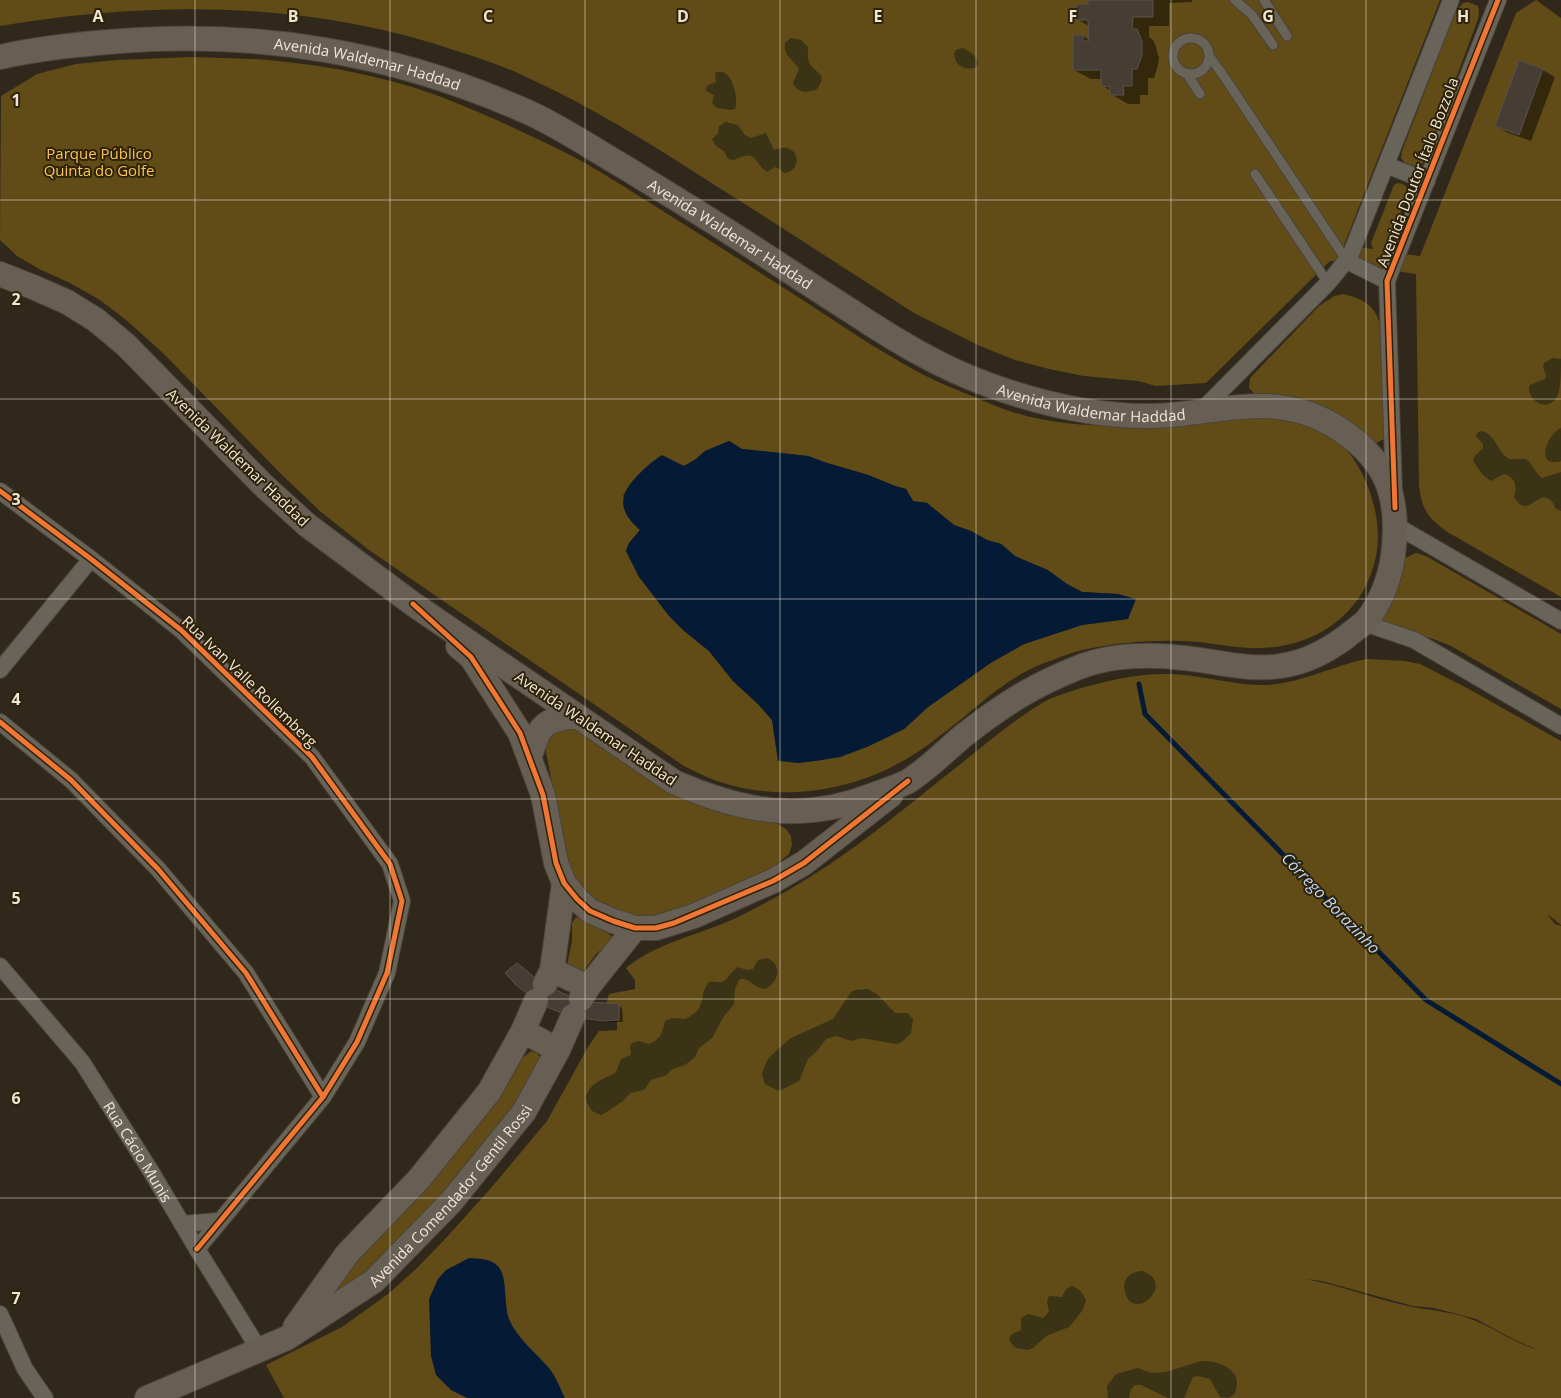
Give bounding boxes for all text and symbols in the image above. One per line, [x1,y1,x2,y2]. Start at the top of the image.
text: A [92,5,104,27]
text: B [288,5,298,27]
text: C [483,5,493,27]
text: D [677,5,689,27]
text: E [874,5,883,27]
text: F [1069,5,1077,27]
text: G [1262,5,1274,27]
text: H [1457,5,1469,27]
street label: Avenida Waldemar Haddad [273,33,463,94]
street label: Avenida Doutor Ítalo Bozzola [1372,74,1462,270]
text: 1 [11,89,21,111]
park label: Parque Público Quinta do Golfe [44,143,154,180]
street label: Avenida Waldemar Haddad [644,174,816,294]
text: 2 [11,288,21,310]
street label: Avenida Waldemar Haddad [994,379,1187,426]
street label: Avenida Waldemar Haddad [162,384,314,530]
text: 3 [11,488,21,510]
street label: Rua Ivan Valle Rollemberg [178,611,322,751]
street label: Avenida Waldemar Haddad [511,666,681,790]
text: 4 [11,688,21,710]
water label: Córrego Borazinho [1277,848,1385,958]
text: 5 [11,887,21,909]
text: 6 [11,1087,21,1109]
street label: Rua Cácio Munis [99,1097,177,1206]
street label: Avenida Comendador Gentil Rossi [364,1101,536,1291]
text: 7 [11,1287,21,1309]

